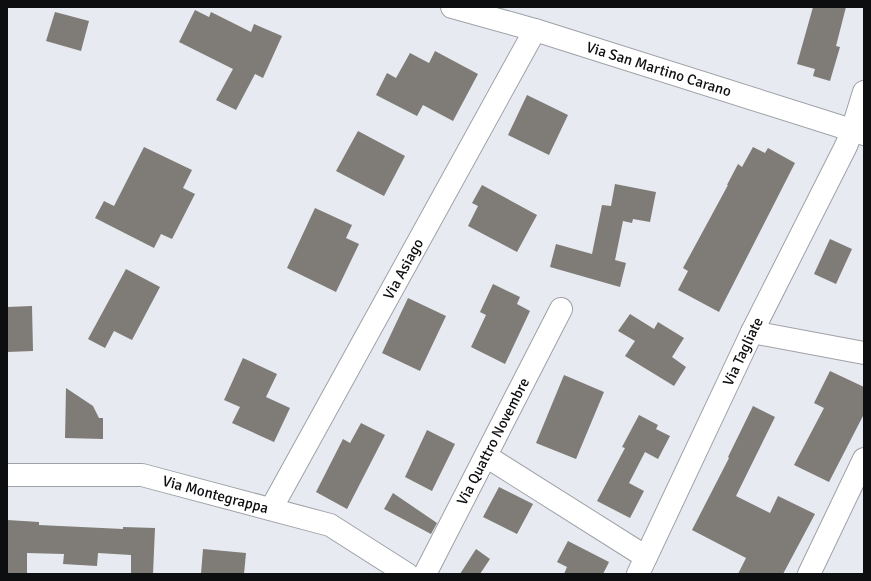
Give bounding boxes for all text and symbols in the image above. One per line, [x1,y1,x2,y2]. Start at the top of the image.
street label: Via San Martino Carano [584,38,734,101]
street label: Via Asiago [379,235,427,303]
street label: Via Tagliate [719,314,767,389]
street label: Via Quattro Novembre [453,375,533,508]
street label: Via Montegrappa [161,472,270,517]

